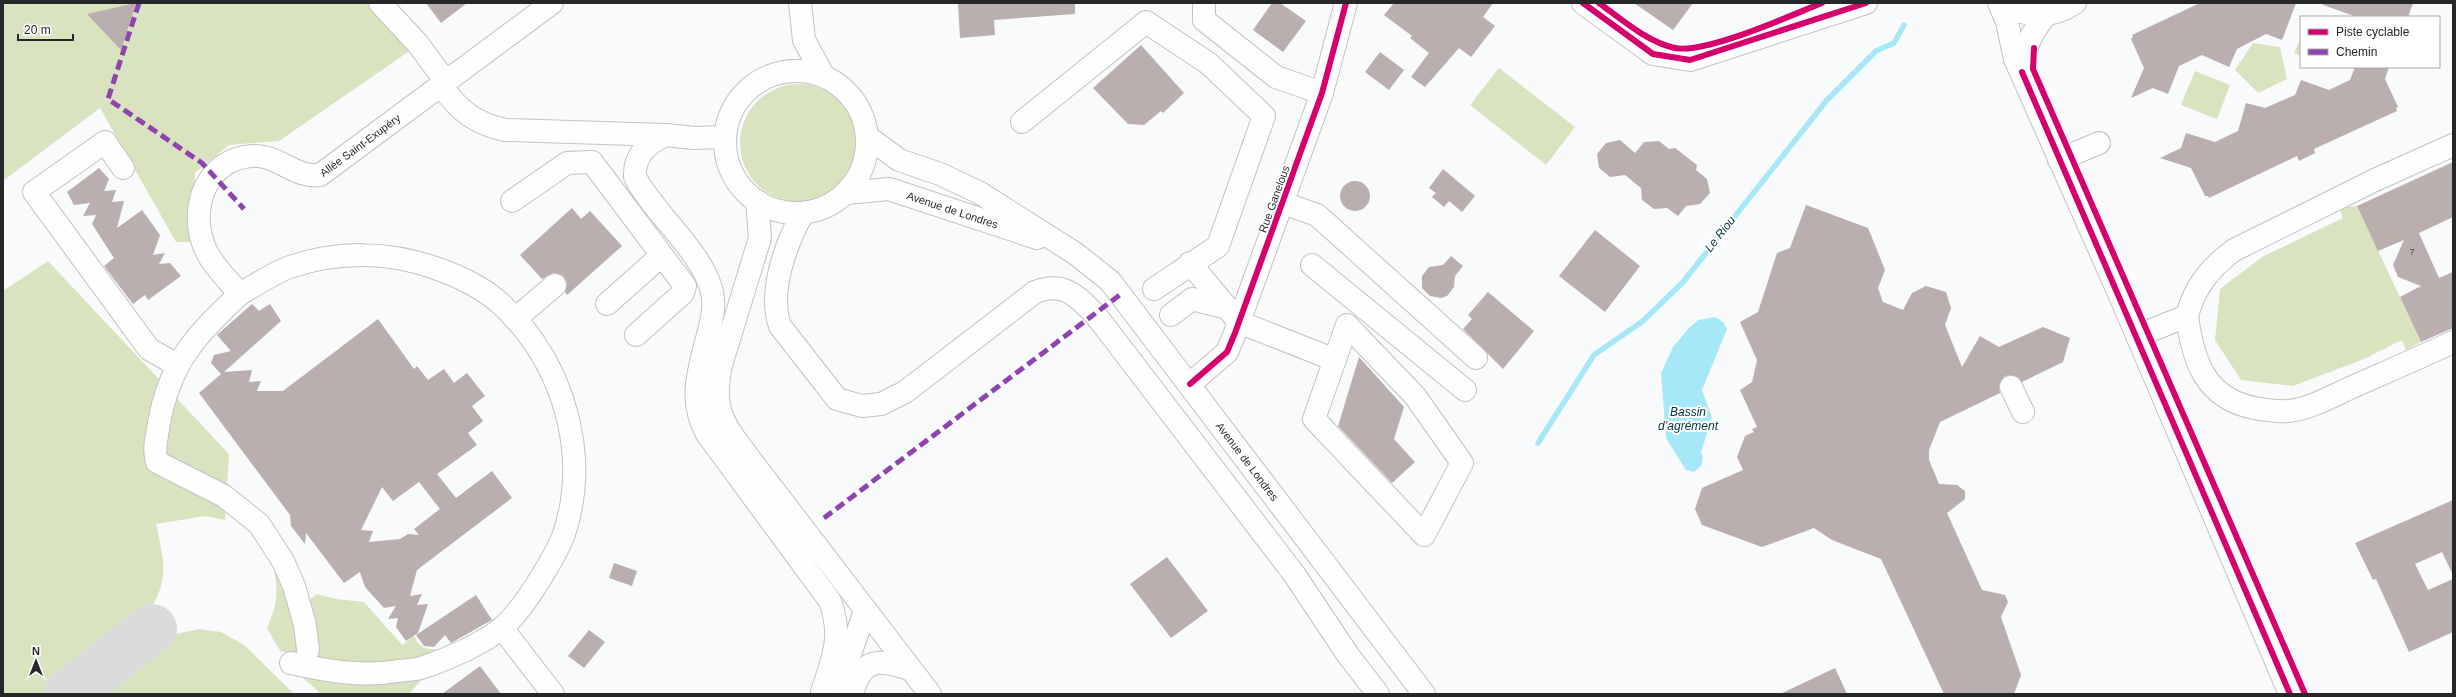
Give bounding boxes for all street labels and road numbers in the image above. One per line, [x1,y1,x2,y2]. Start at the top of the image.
street label: Allée Saint-Exupéry [318,111,403,179]
street label: Rue Ganelous [1256,163,1292,234]
street label: Avenue de Londres [905,189,1000,231]
street label: Avenue de Londres [1214,420,1281,503]

